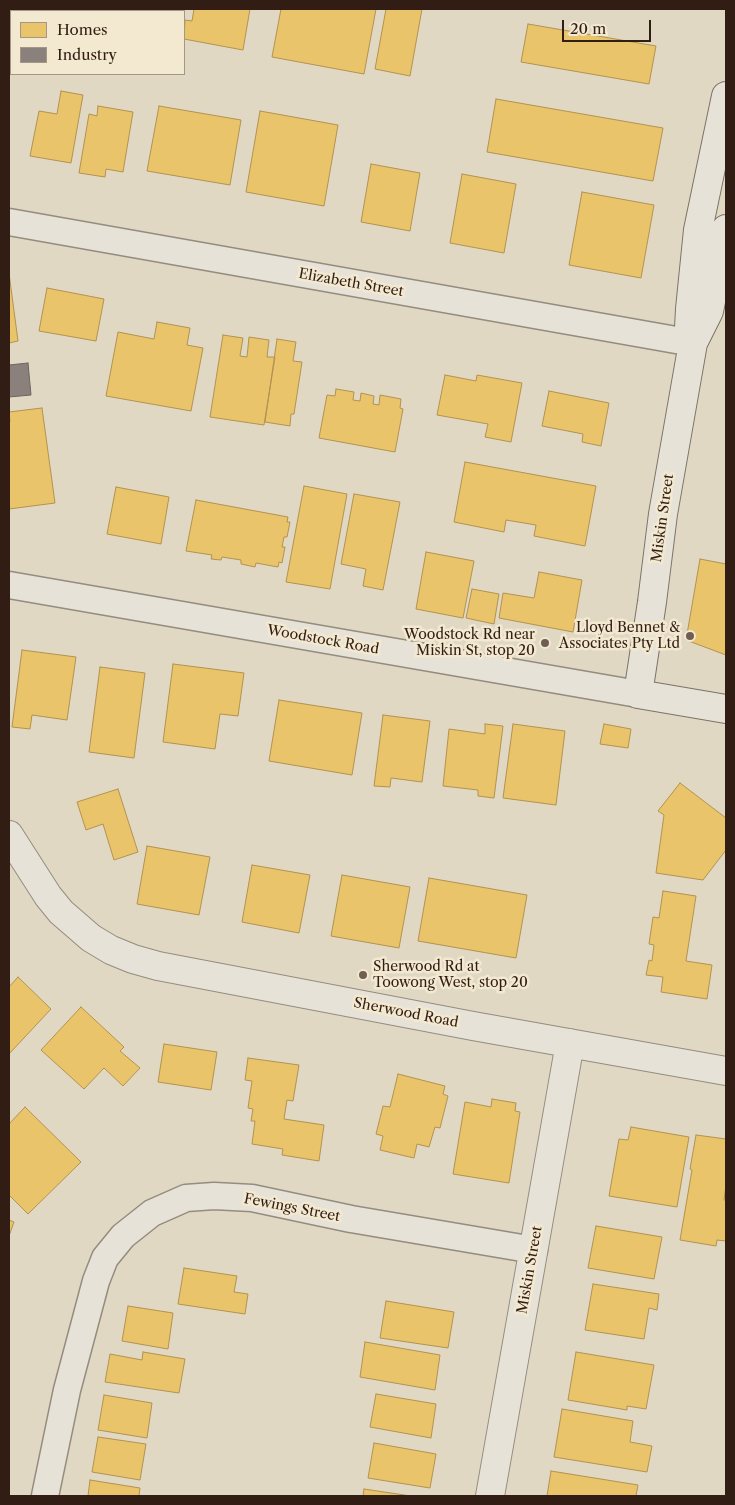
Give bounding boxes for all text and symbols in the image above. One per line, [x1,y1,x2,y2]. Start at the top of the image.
legend [10,10,185,75]
scale bar [565,10,654,42]
text: 20 m [570,19,606,38]
text: Homes [57,20,108,39]
text: Industry [57,45,117,64]
street label: Elizabeth Street [297,266,405,300]
street label: Miskin Street [648,473,678,563]
place label: Lloyd Bennet & Associates Pty Ltd [559,620,680,652]
street label: Woodstock Road [266,622,380,658]
place label: Woodstock Rd near Miskin St, stop 20 [404,627,535,660]
marker: Lloyd Bennet & Associates Pty Ltd [684,630,696,642]
marker: Woodstock Rd near Miskin St, stop 20 [539,637,551,649]
place label: Sherwood Rd at Toowong West, stop 20 [373,959,528,992]
marker: Sherwood Rd at Toowong West, stop 20 [357,969,369,981]
street label: Sherwood Road [352,995,460,1031]
street label: Fewings Street [242,1190,342,1226]
street label: Miskin Street [514,1225,546,1315]

